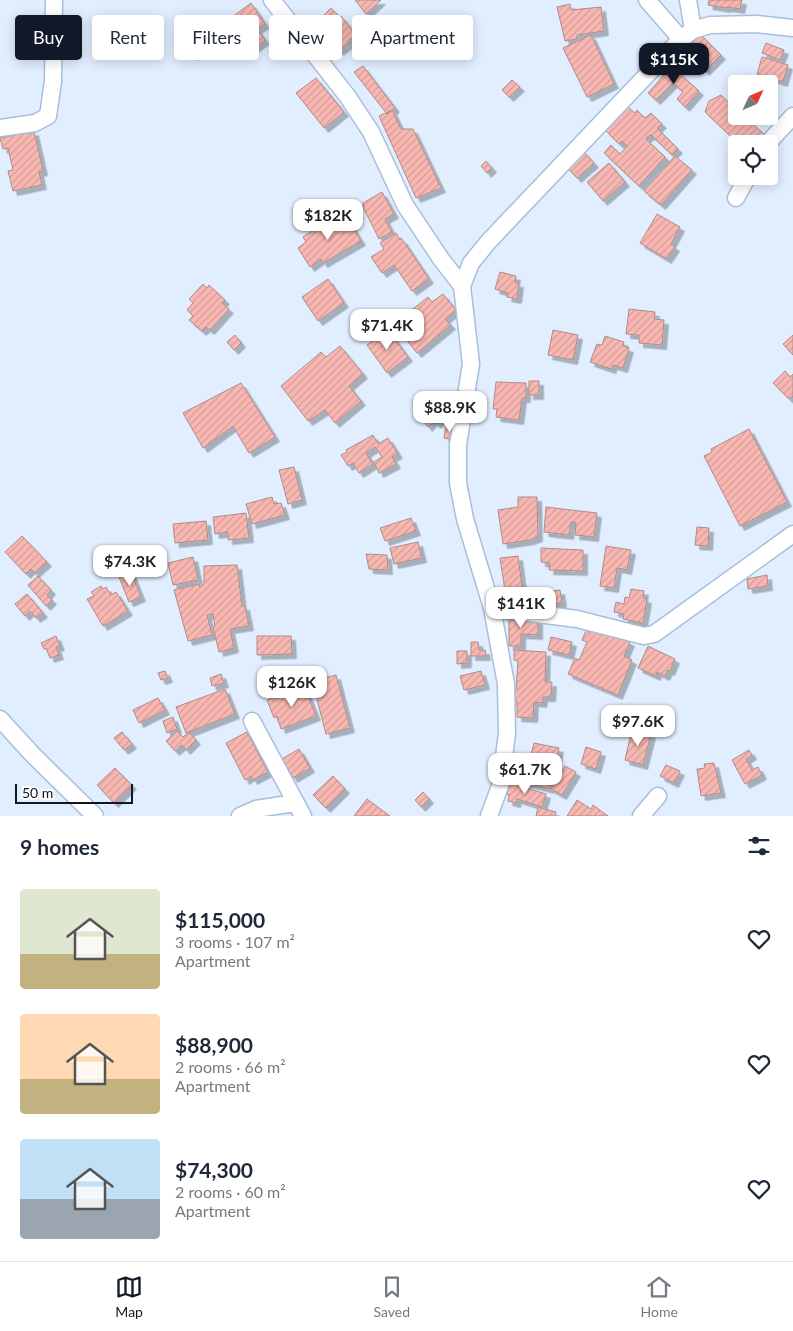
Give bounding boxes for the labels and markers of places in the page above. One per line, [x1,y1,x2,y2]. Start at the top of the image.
pin: $115K [639,42,709,85]
pin: $182K [293,198,363,241]
pin: $71.4K [346,308,428,351]
pin: $88.9K [409,390,491,433]
pin: $74.3K [89,544,171,587]
pin: $141K [486,586,556,629]
pin: $126K [257,666,327,708]
pin: $97.6K [597,704,679,747]
pin: $61.7K [484,752,566,795]

